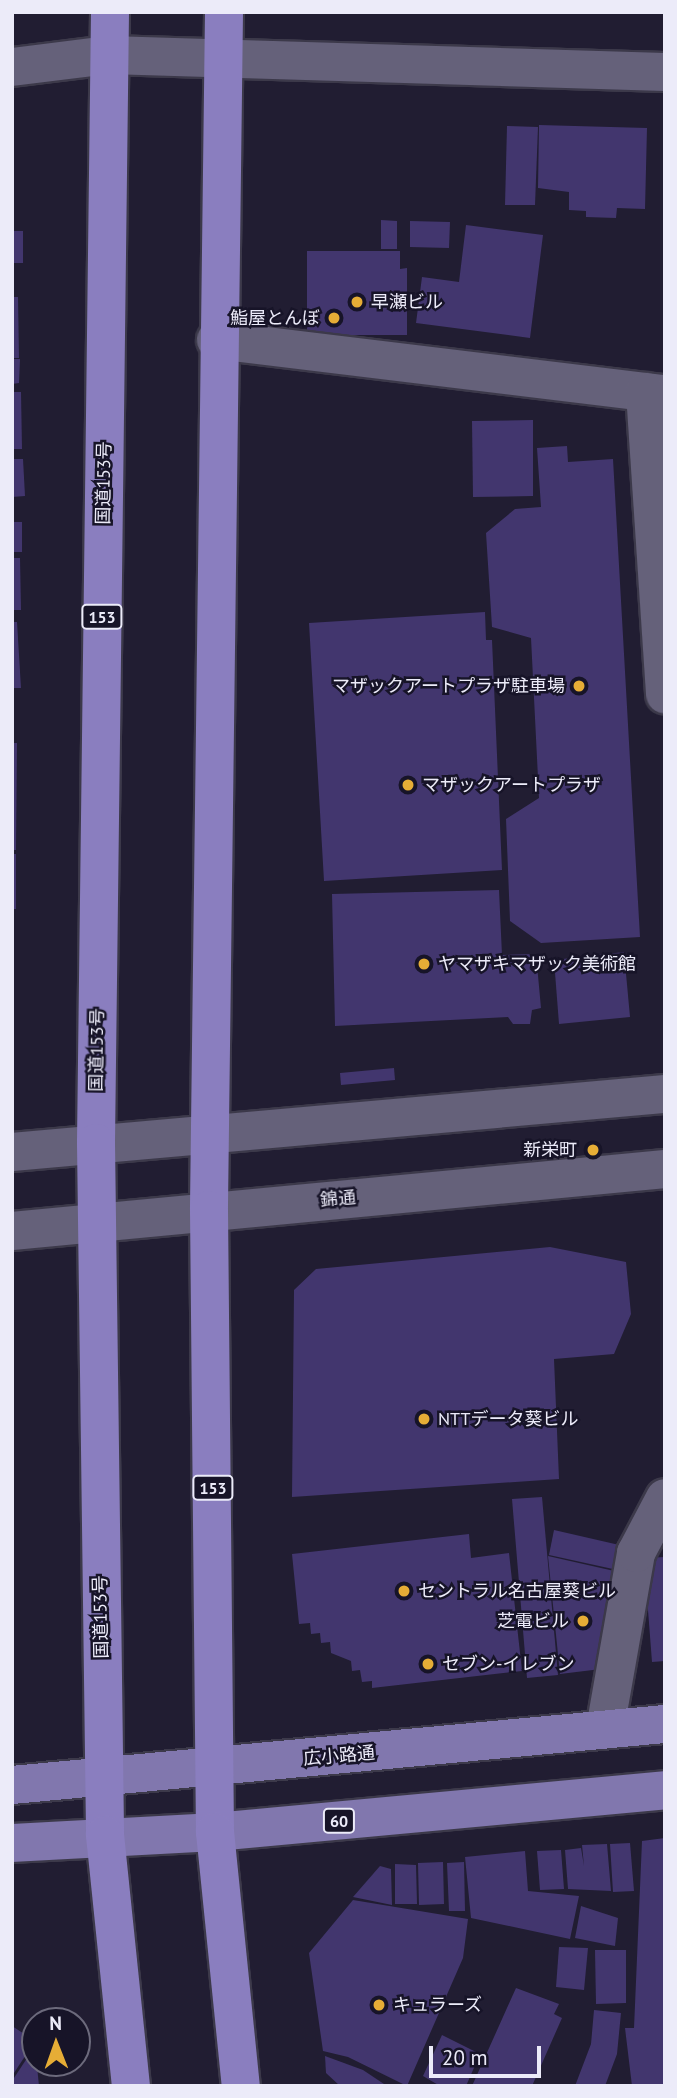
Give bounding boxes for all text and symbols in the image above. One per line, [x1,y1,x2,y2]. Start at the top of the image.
place label: 早瀬ビル [371,291,443,313]
marker: 早瀬ビル [349,294,365,310]
place label: 鮨屋とんぼ [230,307,320,329]
marker: 鮨屋とんぼ [326,310,342,326]
street label: 国道153号 [92,441,116,525]
road number: 153 [81,604,123,630]
place label: マザックアートプラザ駐車場 [332,675,565,697]
marker: マザックアートプラザ駐車場 [571,678,587,694]
place label: マザックアートプラザ [422,774,601,796]
marker: マザックアートプラザ [400,777,416,793]
place label: ヤマザキマザック美術館 [438,953,636,975]
marker: ヤマザキマザック美術館 [416,956,432,972]
street label: 国道153号 [85,1008,109,1092]
place label: 新栄町 [523,1139,577,1161]
marker: 新栄町 [583,1140,603,1160]
street label: 錦通 [319,1187,357,1211]
place label: NTTデータ葵ビル [438,1408,578,1430]
marker: NTTデータ葵ビル [416,1411,432,1427]
road number: 153 [192,1476,234,1500]
street label: 国道153号 [89,1575,113,1659]
place label: セントラル名古屋葵ビル [418,1580,616,1602]
marker: セントラル名古屋葵ビル [396,1583,412,1599]
place label: 芝電ビル [497,1610,569,1632]
marker: 芝電ビル [575,1613,591,1629]
place label: セブン-イレブン [442,1653,574,1675]
marker: セブン-イレブン [420,1656,436,1672]
street label: 広小路通 [302,1742,376,1770]
road number: 60 [322,1809,356,1834]
place label: キュラーズ [393,1994,483,2016]
marker: キュラーズ [371,1997,387,2013]
north arrow [21,2007,91,2077]
text: N [49,2011,62,2035]
scale bar [432,2032,544,2076]
text: 20 m [442,2044,488,2071]

